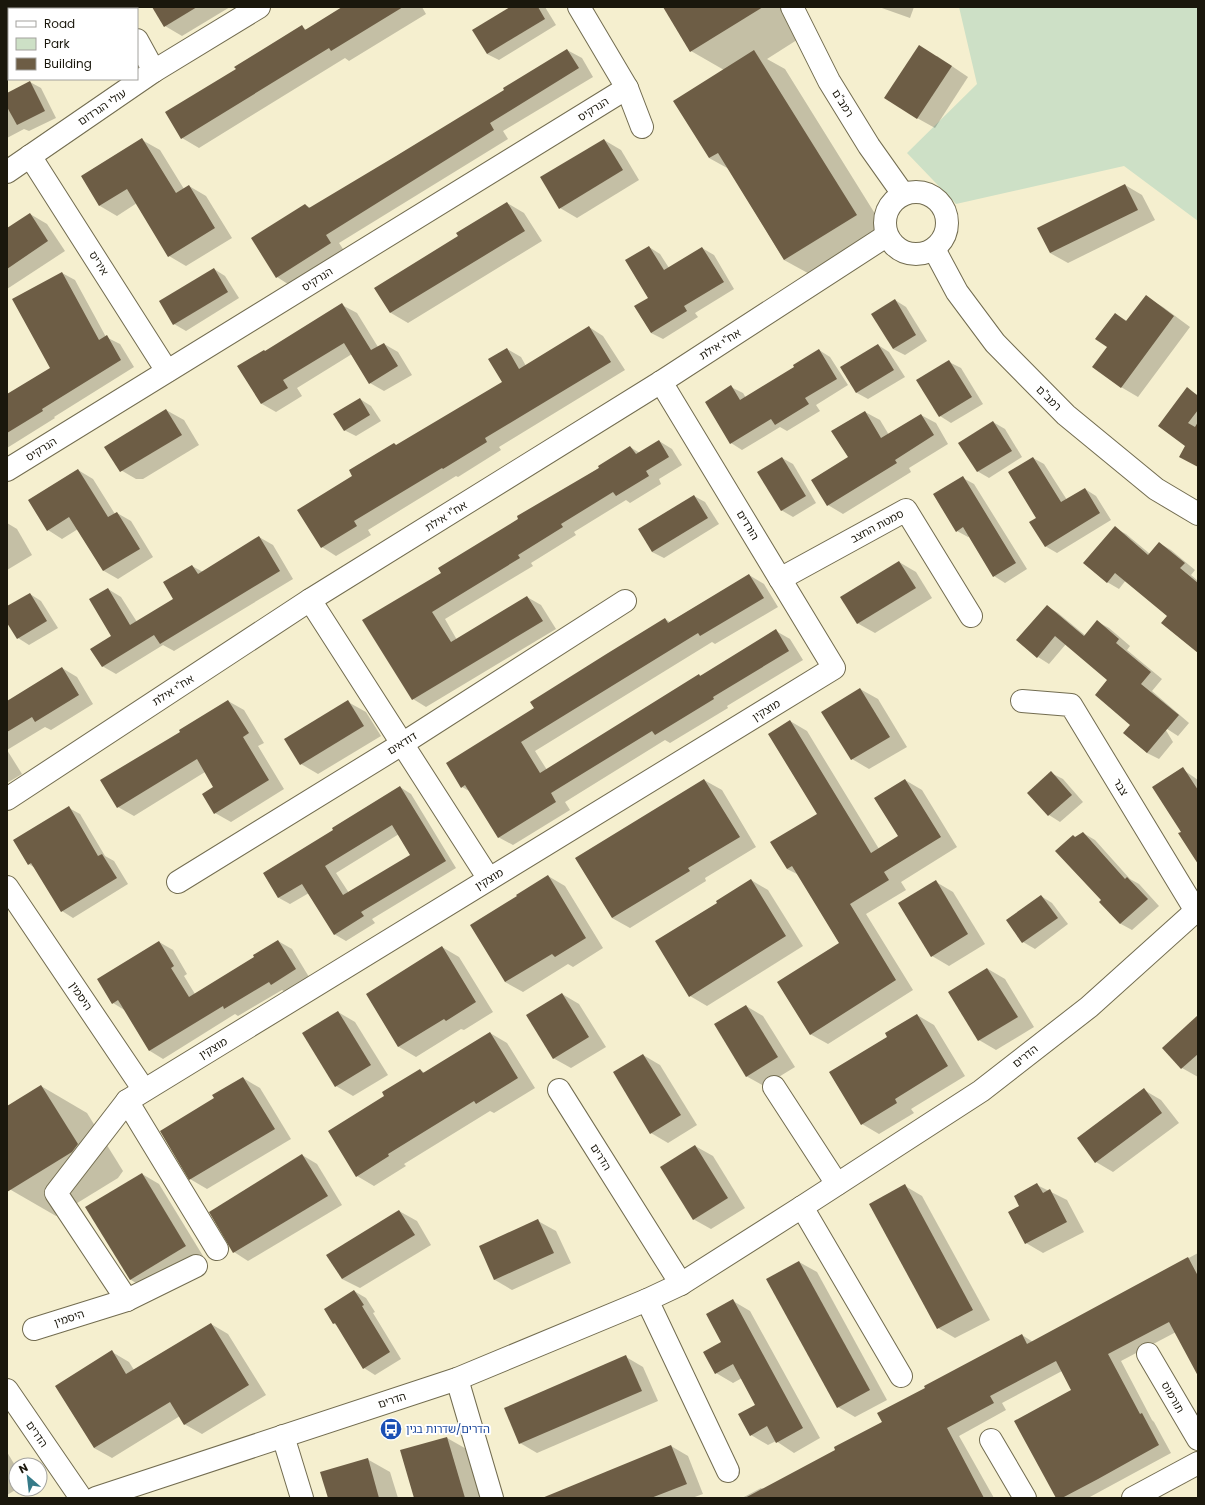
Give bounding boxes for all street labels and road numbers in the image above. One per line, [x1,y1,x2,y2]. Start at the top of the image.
street label: עולי הגרדום [75,85,129,129]
street label: רמב"ם [828,86,858,120]
street label: הנרקיס [574,93,612,125]
street label: איריס [85,248,113,278]
street label: הנרקיס [298,263,336,295]
street label: אח"י אילת [696,325,744,363]
street label: רמב"ם [1033,382,1065,414]
street label: הנרקיס [22,433,60,465]
street label: אח"י אילת [422,497,470,535]
street label: סמטת החצב [848,505,906,547]
street label: הורדים [733,507,763,543]
street label: אח"י אילת [149,671,197,709]
street label: מוצקין [749,695,783,725]
street label: דודאים [384,728,420,758]
street label: צבר [1110,775,1132,799]
street label: מוצקין [472,864,506,894]
street label: היסמין [66,979,96,1014]
street label: מוצקין [196,1033,230,1063]
street label: הדרים [1009,1041,1041,1071]
street label: הדרים [587,1141,615,1173]
street label: היסמין [52,1306,86,1330]
street label: תורמוס [1158,1378,1188,1416]
street label: הדרים [376,1388,408,1412]
street label: הדרים [22,1418,52,1450]

